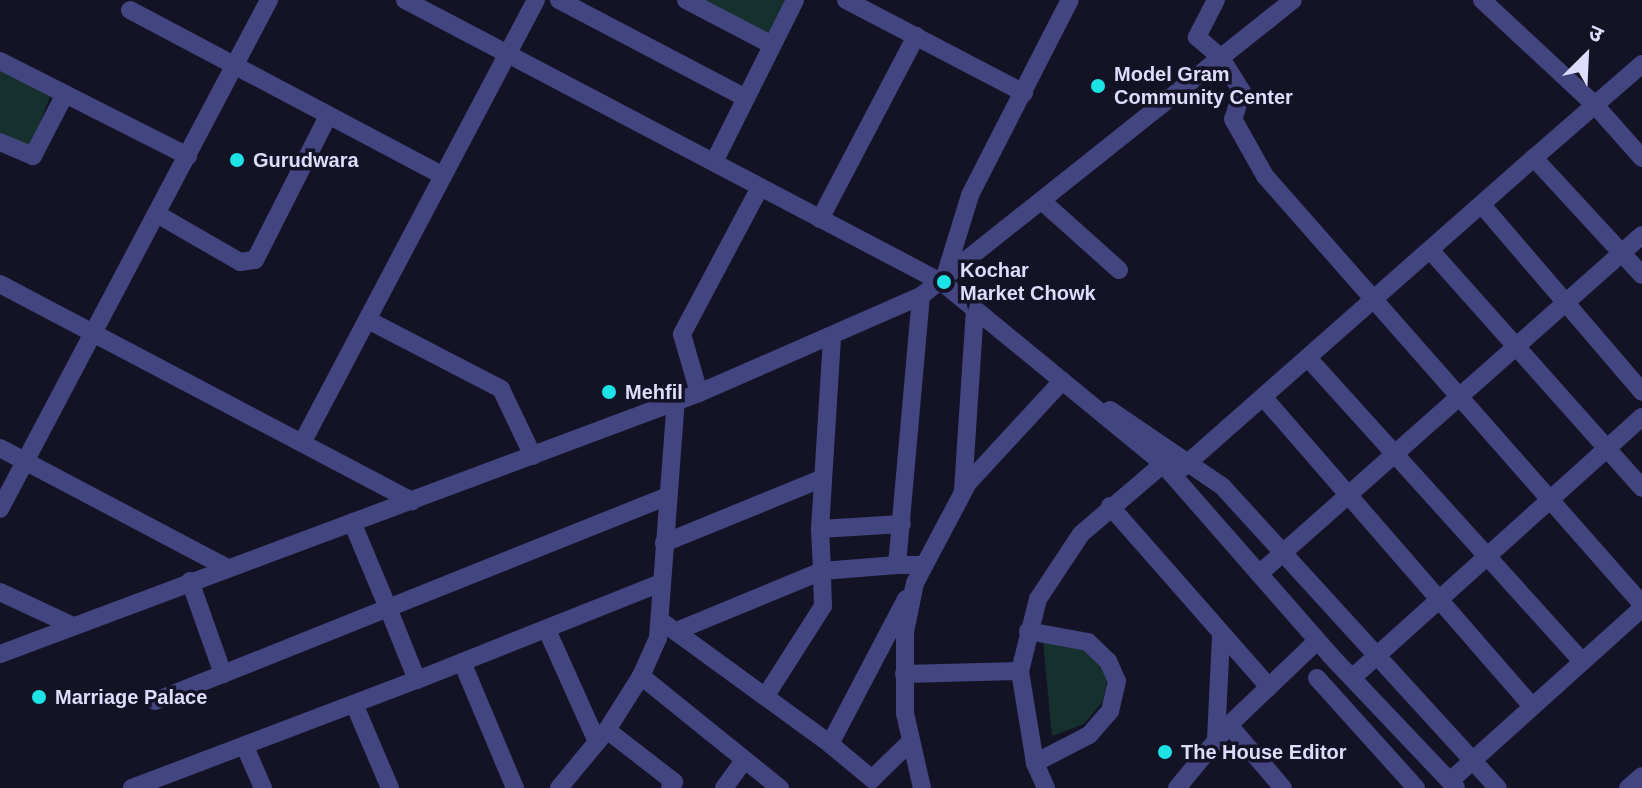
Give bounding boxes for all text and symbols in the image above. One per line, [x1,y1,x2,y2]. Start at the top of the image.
north arrow [1546,16,1626,96]
text: उ [1585,20,1607,48]
place label: Model Gram Community Center [1114,62,1293,109]
marker: Model Gram Community Center [1089,77,1107,95]
place label: Gurudwara [253,148,359,172]
marker: Gurudwara [228,151,246,169]
place label: Kochar Market Chowk [960,258,1096,305]
marker: Kochar Market Chowk [935,273,953,291]
place label: Mehfil [625,380,683,404]
marker: Mehfil [600,383,618,401]
place label: Marriage Palace [55,685,207,709]
marker: Marriage Palace [30,688,48,706]
place label: The House Editor [1181,740,1347,764]
marker: The House Editor [1156,743,1174,761]

